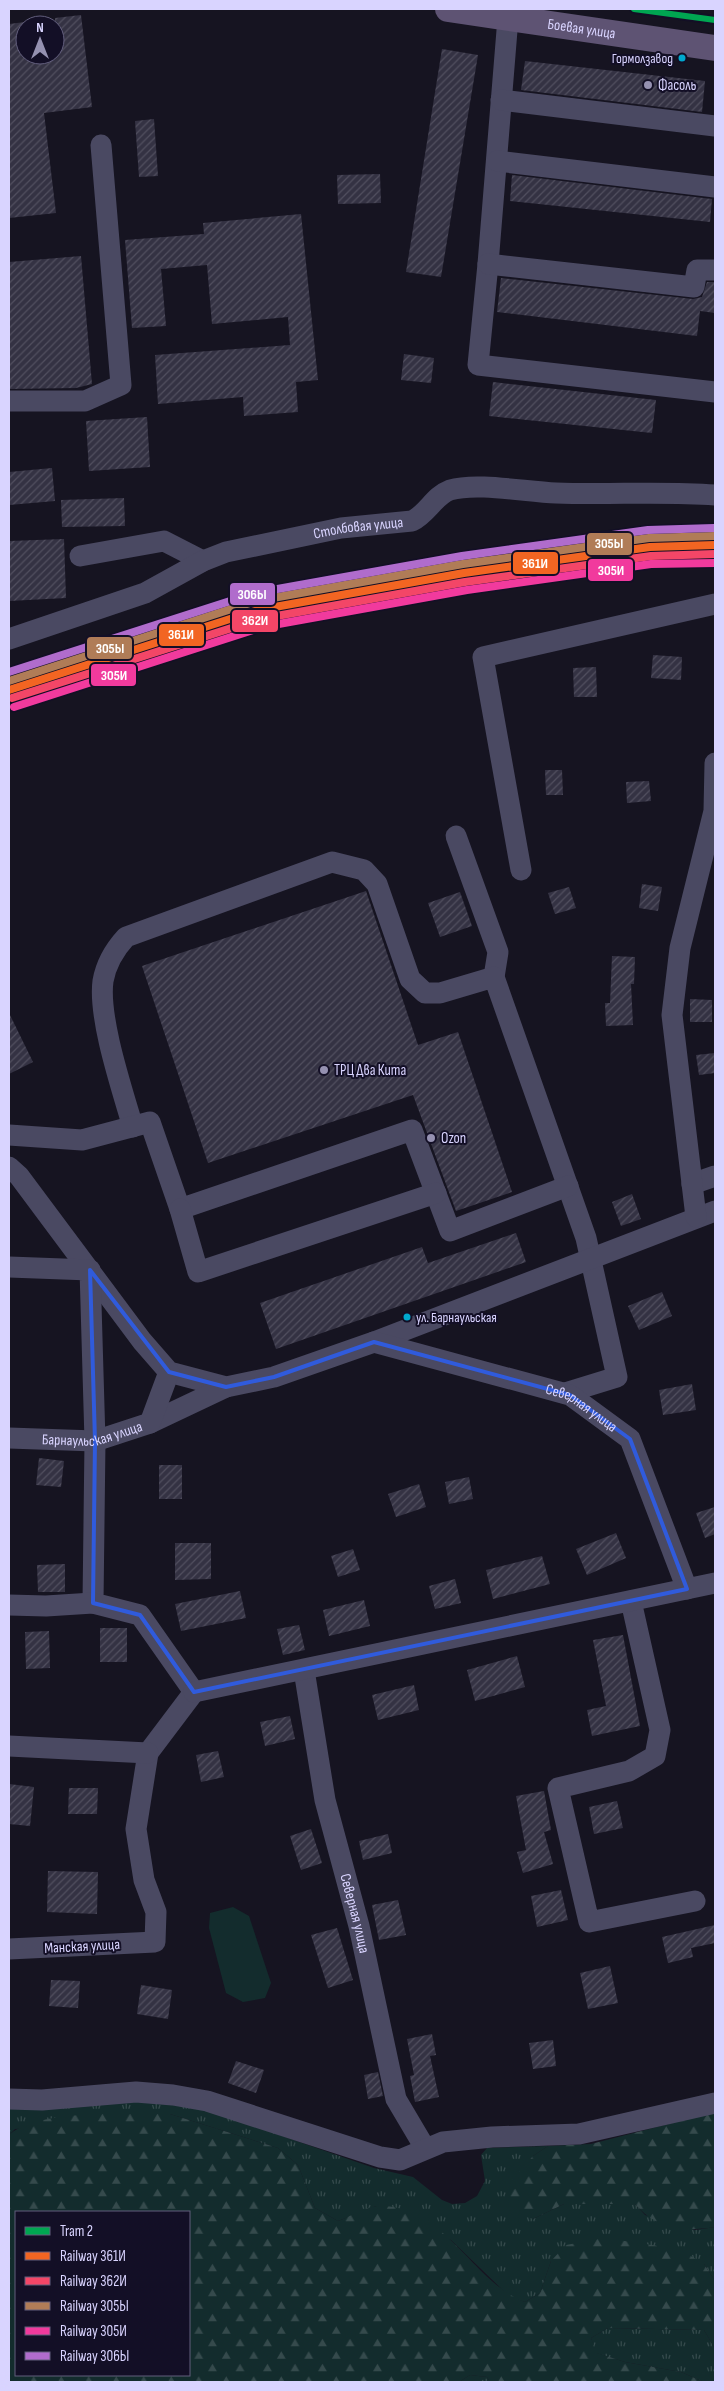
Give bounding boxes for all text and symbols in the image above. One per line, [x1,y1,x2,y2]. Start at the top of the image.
north arrow [15,15,65,65]
street label: Боевая улица [546,15,617,43]
text: N [36,19,44,36]
place label: Гормолзавод [612,50,673,67]
marker: Гормолзавод [677,53,687,63]
place label: Фасоль [658,76,697,95]
marker: Фасоль [642,79,654,91]
street label: Столбовая улица [312,513,404,544]
line badge: 305Ы [586,532,633,556]
text: 305Ы [595,535,623,552]
line badge: 361И [512,551,559,575]
text: 361И [522,555,548,572]
line badge: 305И [587,558,634,582]
text: 305И [598,562,624,579]
line badge: 306Ы [229,582,276,606]
text: 306Ы [237,586,267,603]
line badge: 362И [231,609,279,633]
text: 362И [242,612,268,629]
line badge: 361И [158,623,205,647]
text: 361И [168,626,194,643]
line badge: 305Ы [86,636,133,660]
text: 305Ы [96,640,124,657]
line badge: 305И [90,663,137,687]
text: 305И [101,667,127,684]
place label: ТРЦ Два Кита [334,1061,406,1080]
marker: ТРЦ Два Кита [318,1064,330,1076]
place label: Ozon [441,1129,466,1148]
marker: Ozon [425,1132,437,1144]
place label: ул. Барнаульская [416,1309,497,1326]
marker: ул. Барнаульская [402,1312,412,1322]
street label: Северная улица [544,1380,621,1437]
street label: Барнаульская улица [42,1417,145,1451]
street label: Северная улица [335,1872,374,1955]
street label: Манская улица [44,1935,121,1958]
legend [15,2211,190,2376]
text: Tram 2 [60,2222,93,2241]
text: Railway 361И [60,2247,126,2266]
text: Railway 362И [60,2272,127,2291]
text: Railway 305Ы [60,2297,129,2316]
text: Railway 305И [60,2322,127,2341]
text: Railway 306Ы [60,2347,129,2366]

